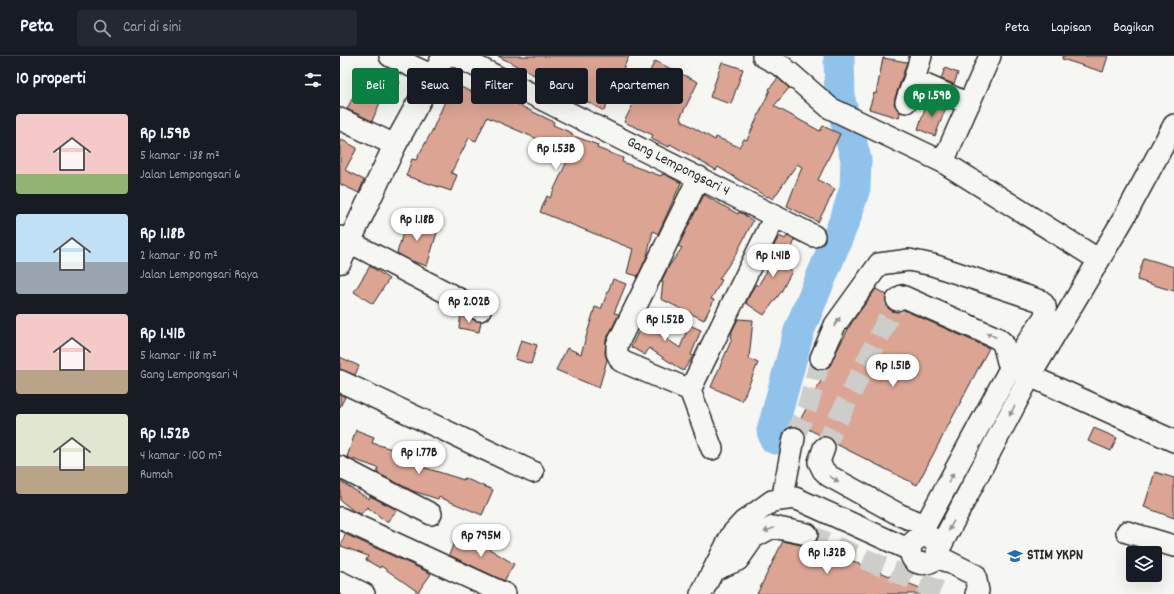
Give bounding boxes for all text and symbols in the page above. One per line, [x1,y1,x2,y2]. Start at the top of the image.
search box [77,10,357,46]
text: Peta [20,14,53,41]
icon: search [91,17,113,39]
text: Cari di sini [123,17,181,39]
text: Peta [1005,18,1029,38]
text: Lapisan [1051,18,1091,38]
text: Bagikan [1113,18,1154,38]
text: 10 properti [16,68,86,92]
chip: Beli [352,68,399,104]
chip: Sewa [407,68,463,104]
chip: Filter [471,68,527,104]
chip: Baru [535,68,588,104]
chip: Apartemen [596,68,683,104]
icon: filters [302,69,324,91]
pin: Rp 1.59B [891,84,973,118]
text: Rp 1.59B [913,87,951,106]
text: Rp 1.59B [140,123,190,147]
icon: home [48,130,96,178]
street label: Gang Lempongsari 4 [623,132,733,202]
pin: Rp 1.53B [515,137,597,171]
text: Rp 1.53B [537,140,575,159]
text: 5 kamar · 138 m² [140,147,220,166]
text: Jalan Lempongsari 6 [140,166,241,185]
pin: Rp 1.18B [376,208,458,242]
text: Rp 1.18B [400,211,434,230]
text: Rp 1.18B [140,223,185,247]
icon: home [48,230,96,278]
pin: Rp 1.41B [732,244,814,278]
text: 2 kamar · 80 m² [140,247,218,266]
text: Rp 1.41B [756,247,790,266]
text: Jalan Lempongsari Raya [140,266,258,285]
pin: Rp 2.02B [428,290,510,324]
text: Rp 2.02B [448,293,490,312]
pin: Rp 1.52B [624,308,706,342]
text: Rp 1.52B [646,311,684,330]
one-way arrow [833,316,840,328]
text: Rp 1.41B [140,323,185,347]
icon: home [48,330,96,378]
one-way arrow [985,332,997,339]
text: 5 kamar · 118 m² [140,347,217,366]
pin: Rp 1.51B [852,354,934,388]
text: Rp 1.51B [875,357,911,376]
text: Gang Lempongsari 4 [140,366,238,385]
one-way arrow [1009,405,1015,417]
text: Rp 1.52B [140,423,190,447]
icon: home [48,430,96,478]
pin: Rp 1.77B [378,441,460,475]
text: Rp 1.77B [401,444,437,463]
text: 4 kamar · 100 m² [140,447,222,466]
text: Rumah [140,466,173,485]
one-way arrow [947,472,954,484]
one-way arrow [828,475,840,482]
one-way arrow [948,520,955,532]
pin: Rp 795M [444,524,518,558]
text: Rp 795M [461,527,501,546]
one-way arrow [763,527,775,534]
pin: Rp 1.32B [786,541,868,575]
text: Rp 1.32B [808,544,846,563]
place label: STIM YKPN [1027,545,1083,567]
map controls [1126,546,1162,582]
button: layers [1126,546,1162,582]
school or university icon: STIM YKPN [1006,547,1024,565]

